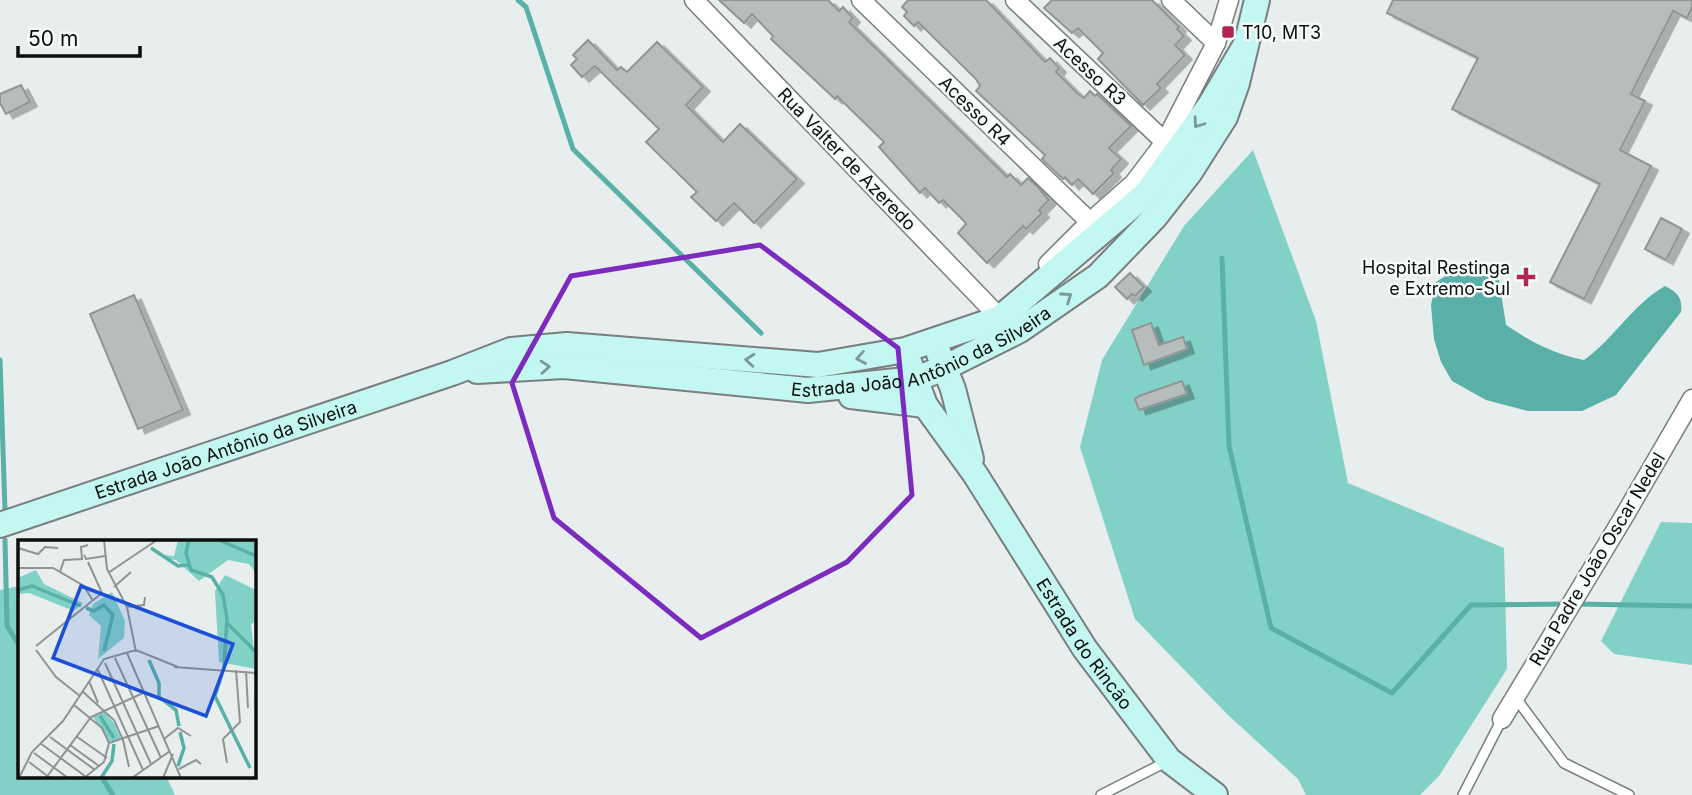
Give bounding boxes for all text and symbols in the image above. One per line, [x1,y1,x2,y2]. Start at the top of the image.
scale bar [18,14,140,58]
place label: T10, MT3 [1242,22,1321,43]
marker: T10, MT3 [1220,24,1236,40]
text: 50 m [28,26,78,51]
street label: Acesso R3 [1050,32,1130,110]
street label: Acesso R4 [935,72,1015,150]
street label: Rua Valter de Azeredo [774,83,920,235]
one-way arrow [1194,115,1206,128]
place label: Hospital Restinga e Extremo-Sul [1362,257,1510,299]
marker: Hospital Restinga e Extremo-Sul [1516,267,1536,287]
one-way arrow [1059,293,1072,305]
street label: Estrada João Antônio da Silveira [790,302,1054,401]
one-way arrow [856,349,868,364]
one-way arrow [744,353,755,368]
one-way arrow [540,360,551,375]
street label: Estrada João Antônio da Silveira [92,395,359,503]
street label: Rua Padre João Oscar Nedel [1525,449,1669,669]
inset map [18,540,256,778]
street label: Estrada do Rincão [1033,574,1137,713]

